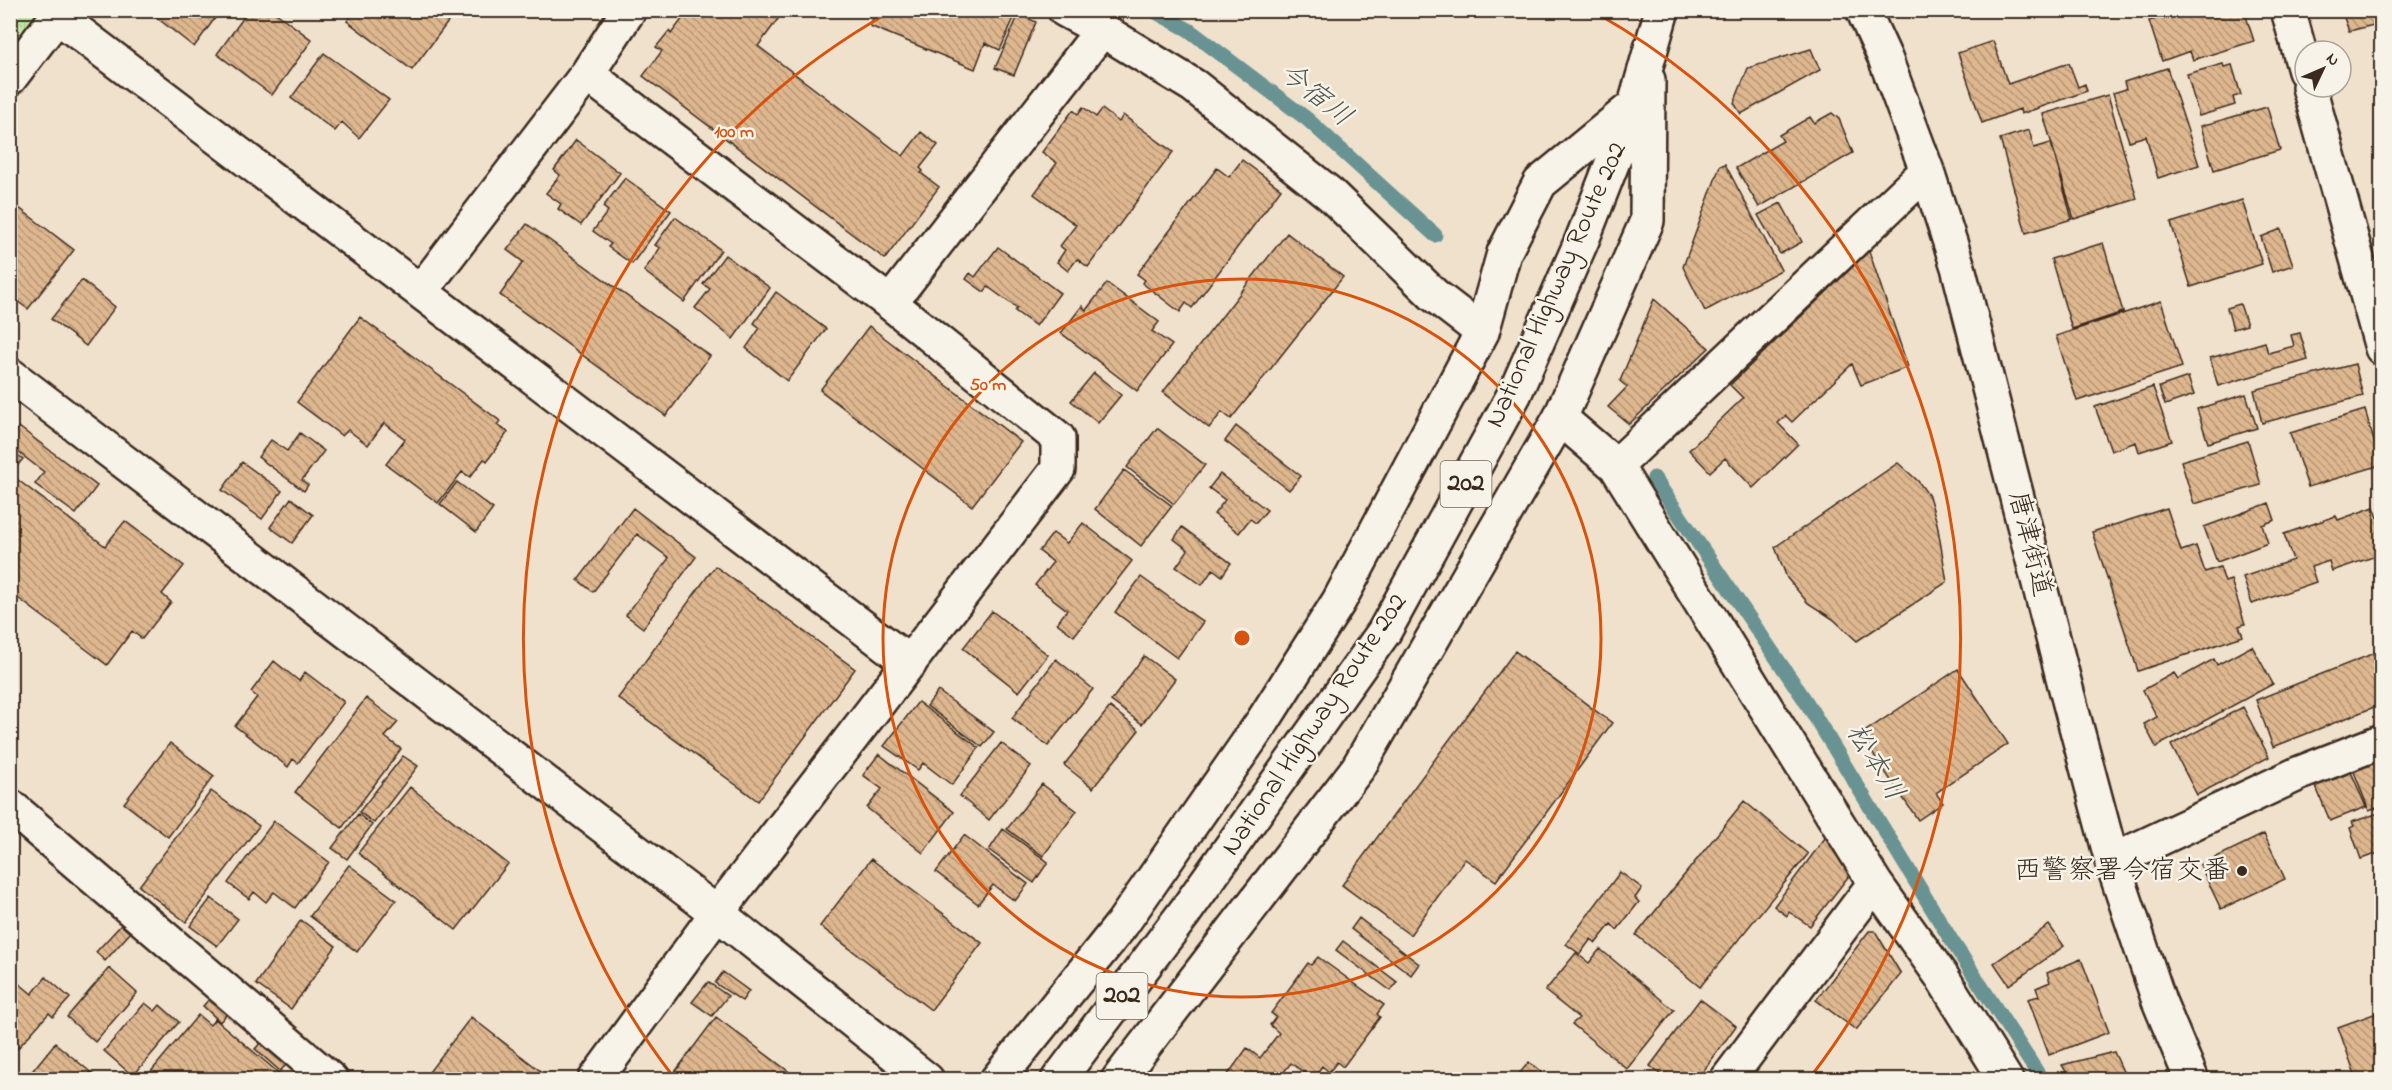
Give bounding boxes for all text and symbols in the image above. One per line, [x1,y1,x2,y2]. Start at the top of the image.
north arrow [2293,39,2353,99]
text: N [2320,48,2345,72]
water label: 今宿川 [1269,54,1361,138]
text: 100 m [714,120,754,146]
street label: National Highway Route 202 [1476,136,1638,434]
text: 50 m [970,373,1006,399]
road number: 202 [1440,461,1492,507]
street label: 唐津街道 [1997,487,2061,601]
street label: National Highway Route 202 [1212,586,1418,864]
centre of rings [1232,628,1252,648]
water label: 松本川 [1835,716,1913,810]
place label: 西警察署今宿交番 [2014,852,2230,891]
marker: 西警察署今宿交番 [2235,864,2249,878]
road number: 202 [1096,973,1148,1019]

